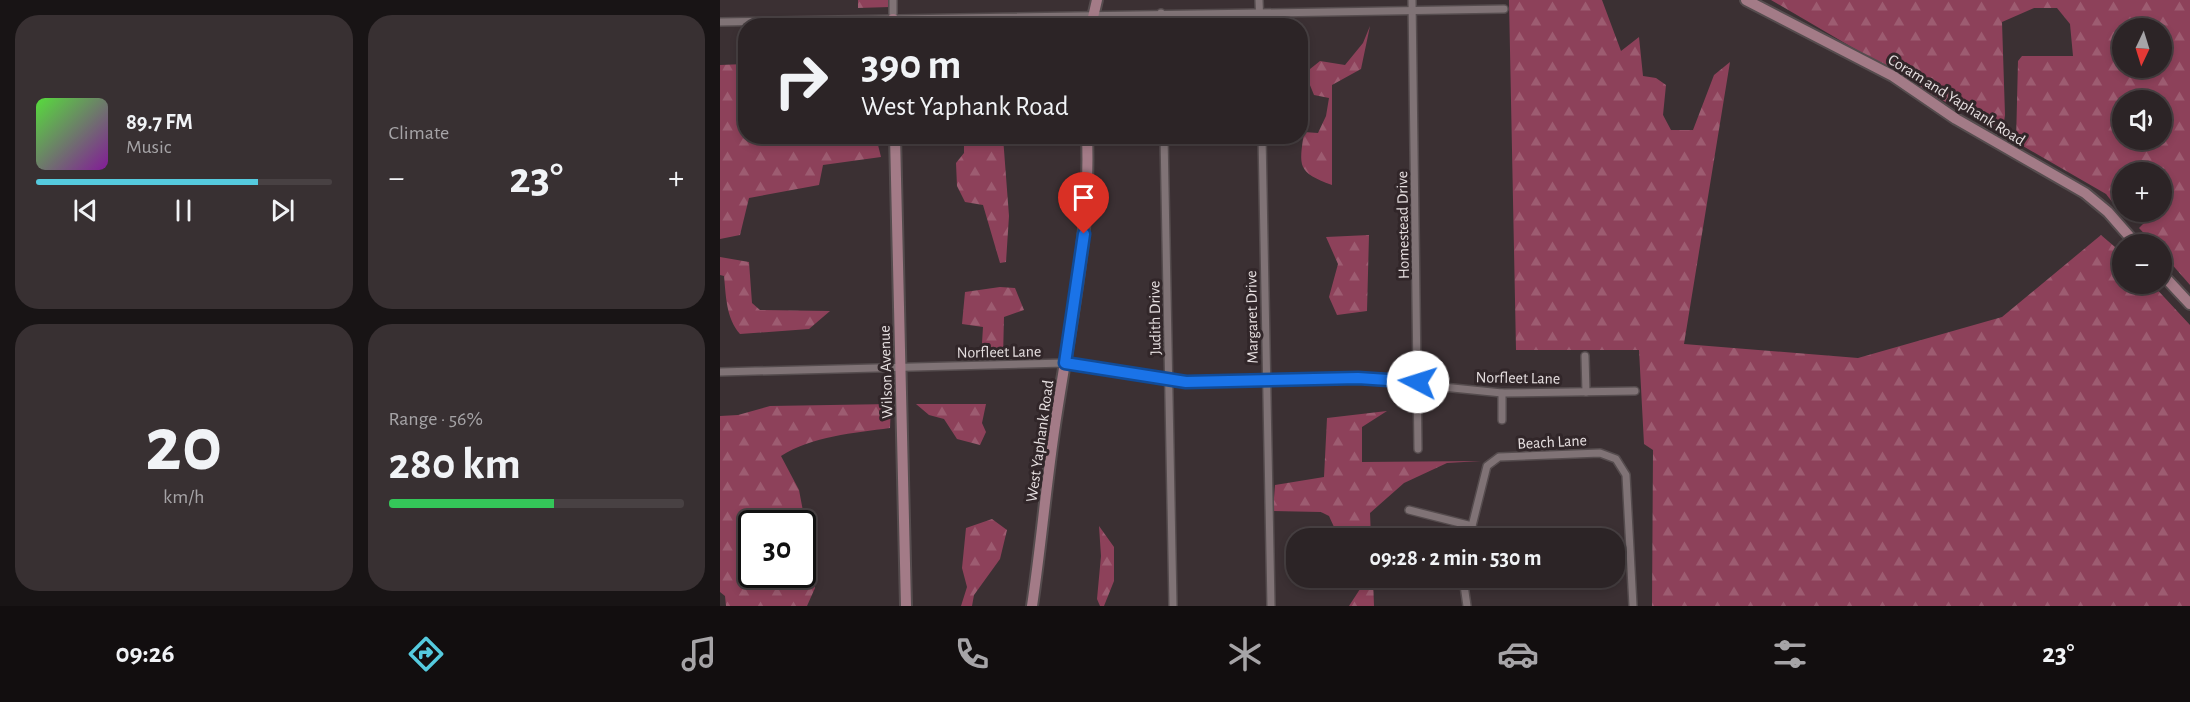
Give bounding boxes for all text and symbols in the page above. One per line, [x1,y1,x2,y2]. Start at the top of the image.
north arrow [2112,18,2172,78]
map controls [2112,18,2172,294]
icon: right [762,42,840,120]
text: 390 m [861,44,962,86]
street label: Coram and Yaphank Road [1885,51,2028,149]
button: sound [2112,90,2172,150]
text: West Yaphank Road [861,93,1069,120]
text: 89.7 FM [126,111,193,133]
text: Climate [389,123,449,143]
text: Music [126,137,172,157]
text: 23° [509,156,563,201]
text: − [389,162,404,195]
text: + [668,162,684,195]
button: + [2112,162,2172,222]
street label: Homestead Drive [1394,171,1412,279]
pin [1058,172,1109,234]
icon: arrive [1067,181,1100,214]
icon: previous [69,194,102,227]
icon: pause [167,194,200,227]
icon: next [266,194,299,227]
button: − [2112,234,2172,294]
street label: Margaret Drive [1243,270,1261,364]
street label: Judith Drive [1146,281,1164,355]
street label: Wilson Avenue [876,325,896,419]
street label: Norfleet Lane [957,343,1041,361]
position arrow [1386,350,1450,414]
street label: Norfleet Lane [1476,369,1560,387]
street label: West Yaphank Road [1023,379,1056,503]
text: 20 [145,407,222,485]
text: Range · 56% [389,409,483,429]
street label: Beach Lane [1517,432,1587,452]
text: 280 km [389,442,521,487]
text: km/h [163,487,204,507]
speed limit sign: 30 [738,510,816,588]
text: 09:28 · 2 min · 530 m [1369,547,1542,569]
icon: directions [405,633,447,675]
icon: music [678,633,720,675]
icon: phone [951,633,993,675]
icon: climate [1224,633,1266,675]
icon: car [1497,633,1539,675]
icon: filters [1769,633,1811,675]
text: 09:26 [115,640,174,667]
text: 23° [2042,640,2075,667]

